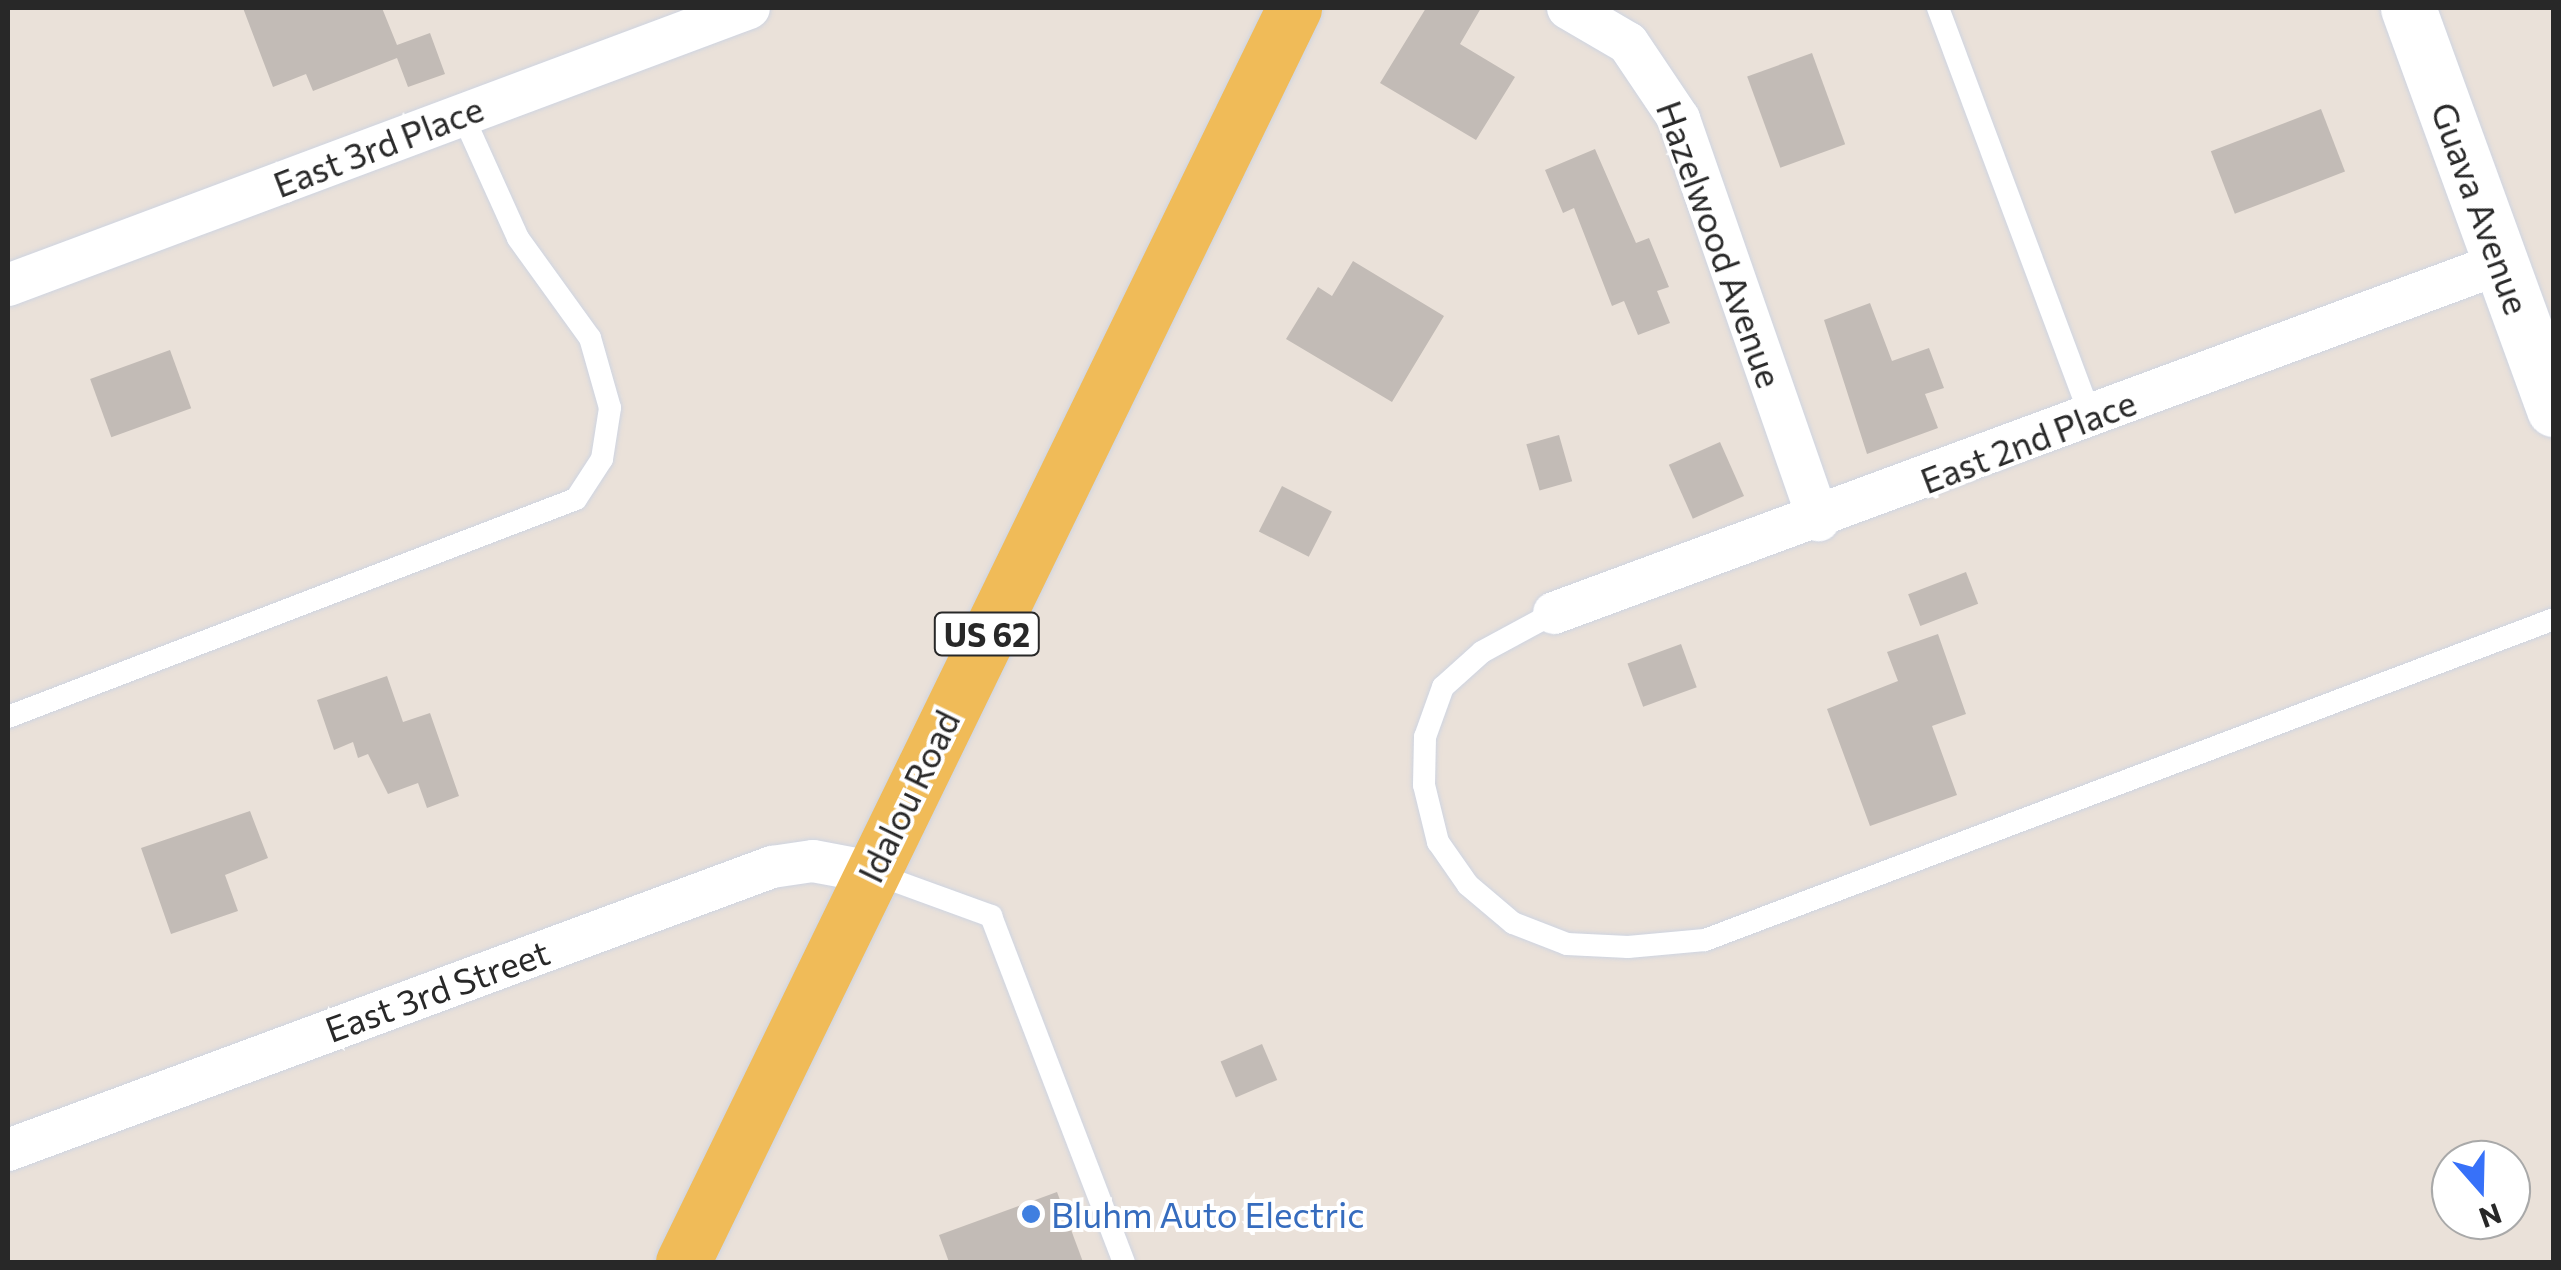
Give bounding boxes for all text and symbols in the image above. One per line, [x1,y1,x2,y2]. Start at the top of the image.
street label: East 3rd Place [267,87,489,205]
street label: Hazelwood Avenue [1649,95,1791,393]
street label: Guava Avenue [2423,96,2539,320]
street label: East 2nd Place [1914,381,2142,501]
road number: US 62 [932,607,1042,661]
street label: Idalou Road [848,703,968,889]
street label: East 3rd Street [319,930,555,1050]
north arrow [2431,1140,2531,1240]
place label: Bluhm Auto Electric [1051,1193,1364,1235]
text: N [2475,1197,2506,1236]
marker: Bluhm Auto Electric [1020,1203,1042,1225]

